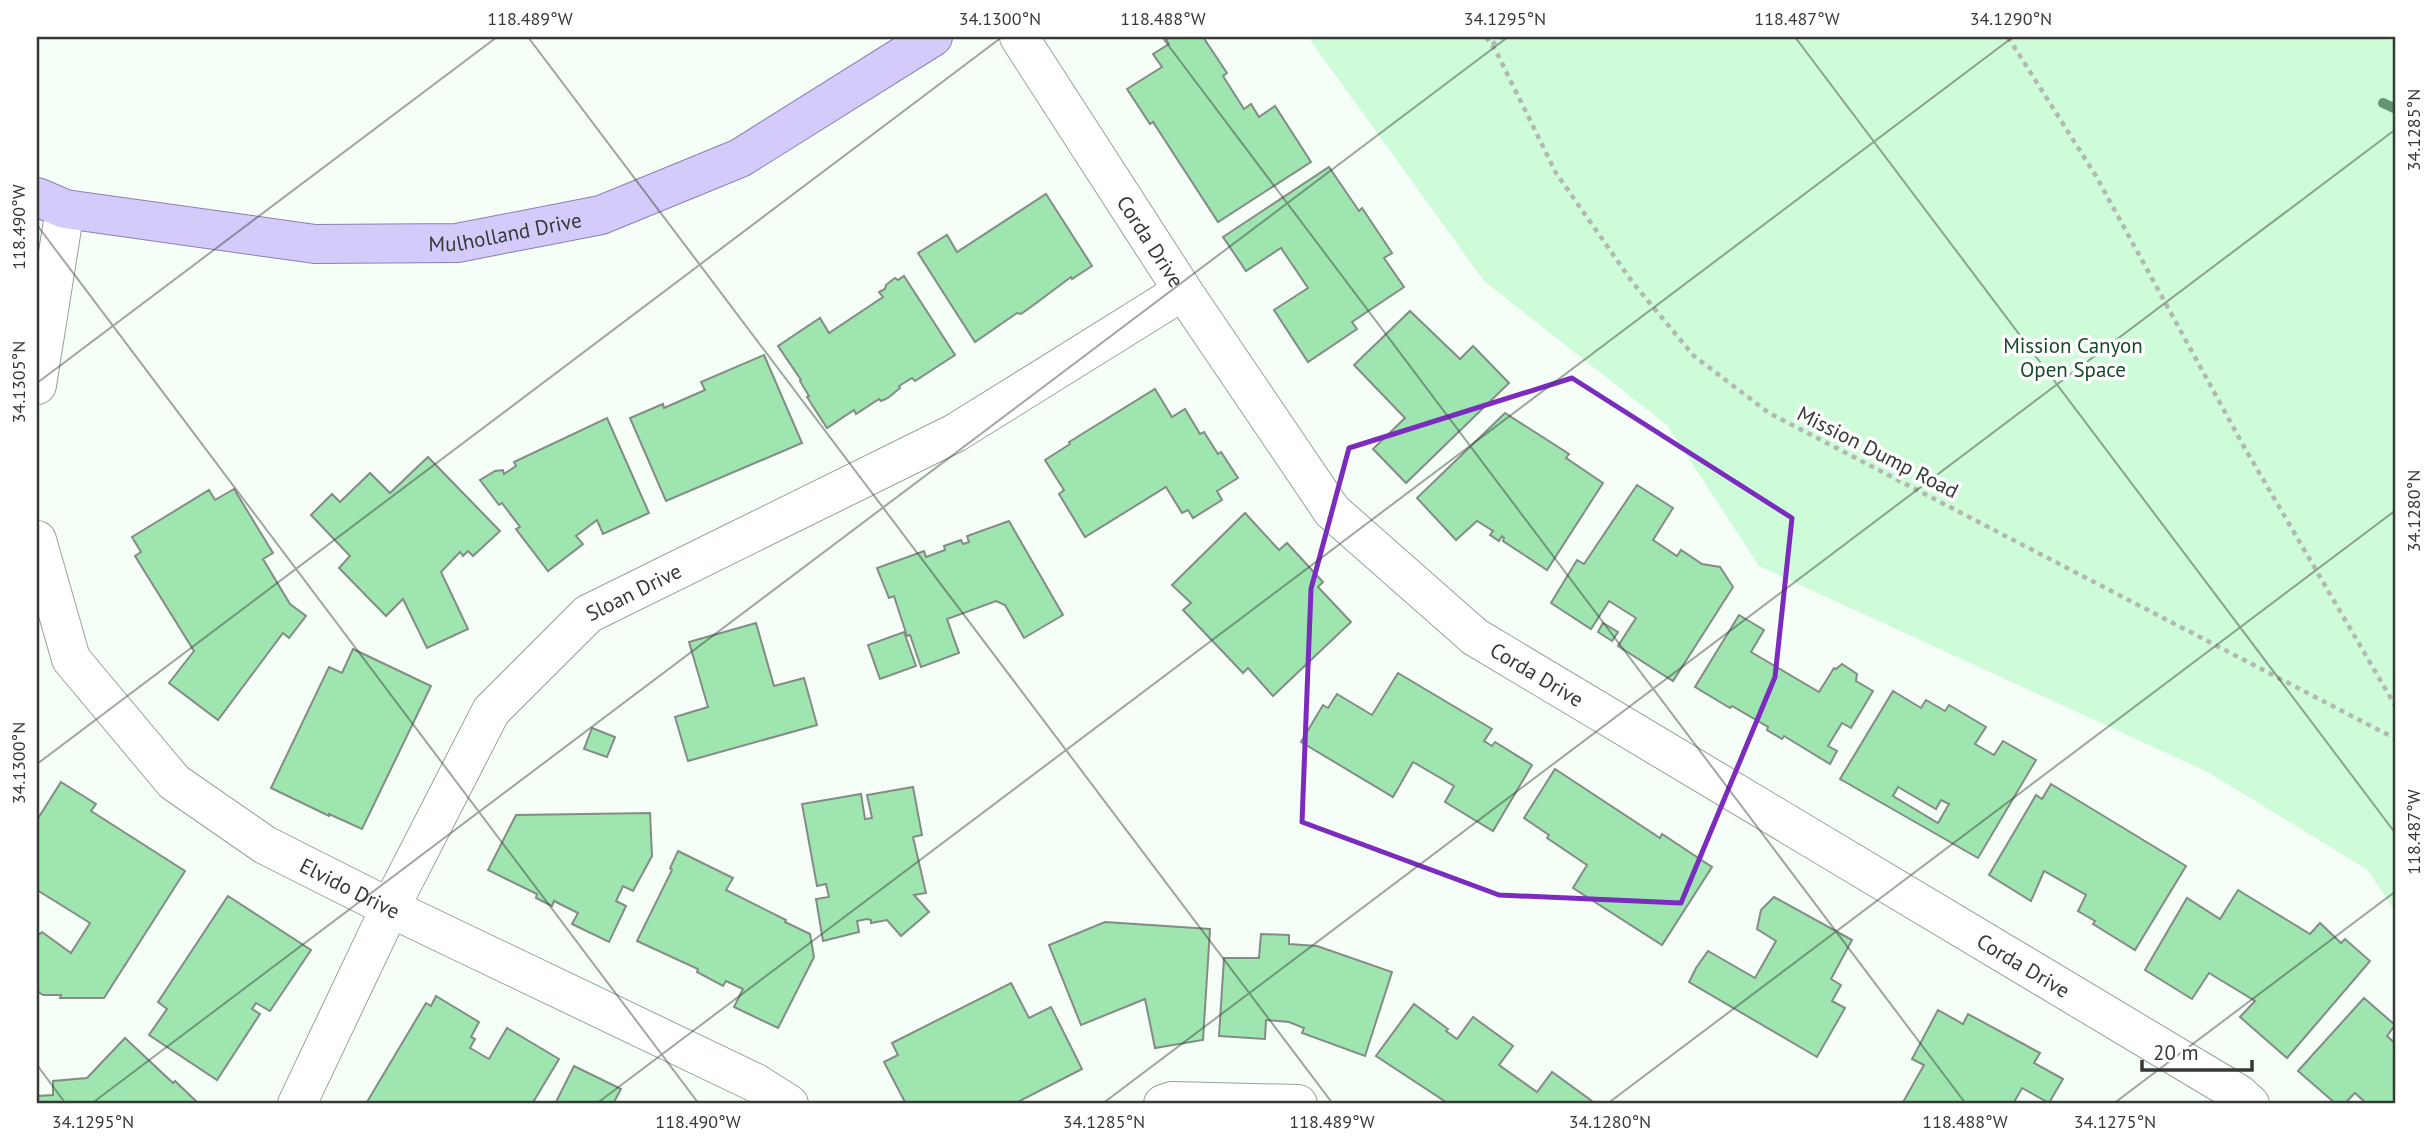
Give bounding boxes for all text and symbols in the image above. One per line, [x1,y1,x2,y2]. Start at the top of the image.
text: 118.489°W [487,7,573,30]
text: 34.1300°N [959,7,1041,30]
text: 118.488°W [1120,7,1206,30]
text: 34.1295°N [1464,7,1546,30]
text: 118.487°W [1754,7,1840,30]
text: 34.1290°N [1970,7,2052,30]
text: 34.1285°N [2402,89,2425,171]
text: 118.490°W [7,184,30,270]
street label: Corda Drive [1111,190,1190,292]
street label: Mulholland Drive [428,206,584,257]
park label: Mission Canyon Open Space [2003,332,2143,383]
text: 34.1305°N [7,341,30,423]
street label: Mission Dump Road [1793,400,1963,504]
text: 34.1280°N [2402,470,2425,552]
street label: Sloan Drive [581,557,686,627]
street label: Corda Drive [1485,636,1589,712]
text: 34.1300°N [7,722,30,804]
text: 118.487°W [2402,789,2425,875]
street label: Elvido Drive [295,851,404,924]
street label: Corda Drive [1972,927,2075,1004]
scale bar [2142,1029,2253,1073]
text: 20 m [2153,1039,2199,1066]
text: 34.1295°N [52,1110,134,1133]
text: 118.490°W [655,1110,741,1133]
text: 34.1285°N [1063,1110,1145,1133]
text: 118.489°W [1289,1110,1375,1133]
text: 34.1280°N [1569,1110,1651,1133]
text: 118.488°W [1922,1110,2008,1133]
text: 34.1275°N [2074,1110,2156,1133]

